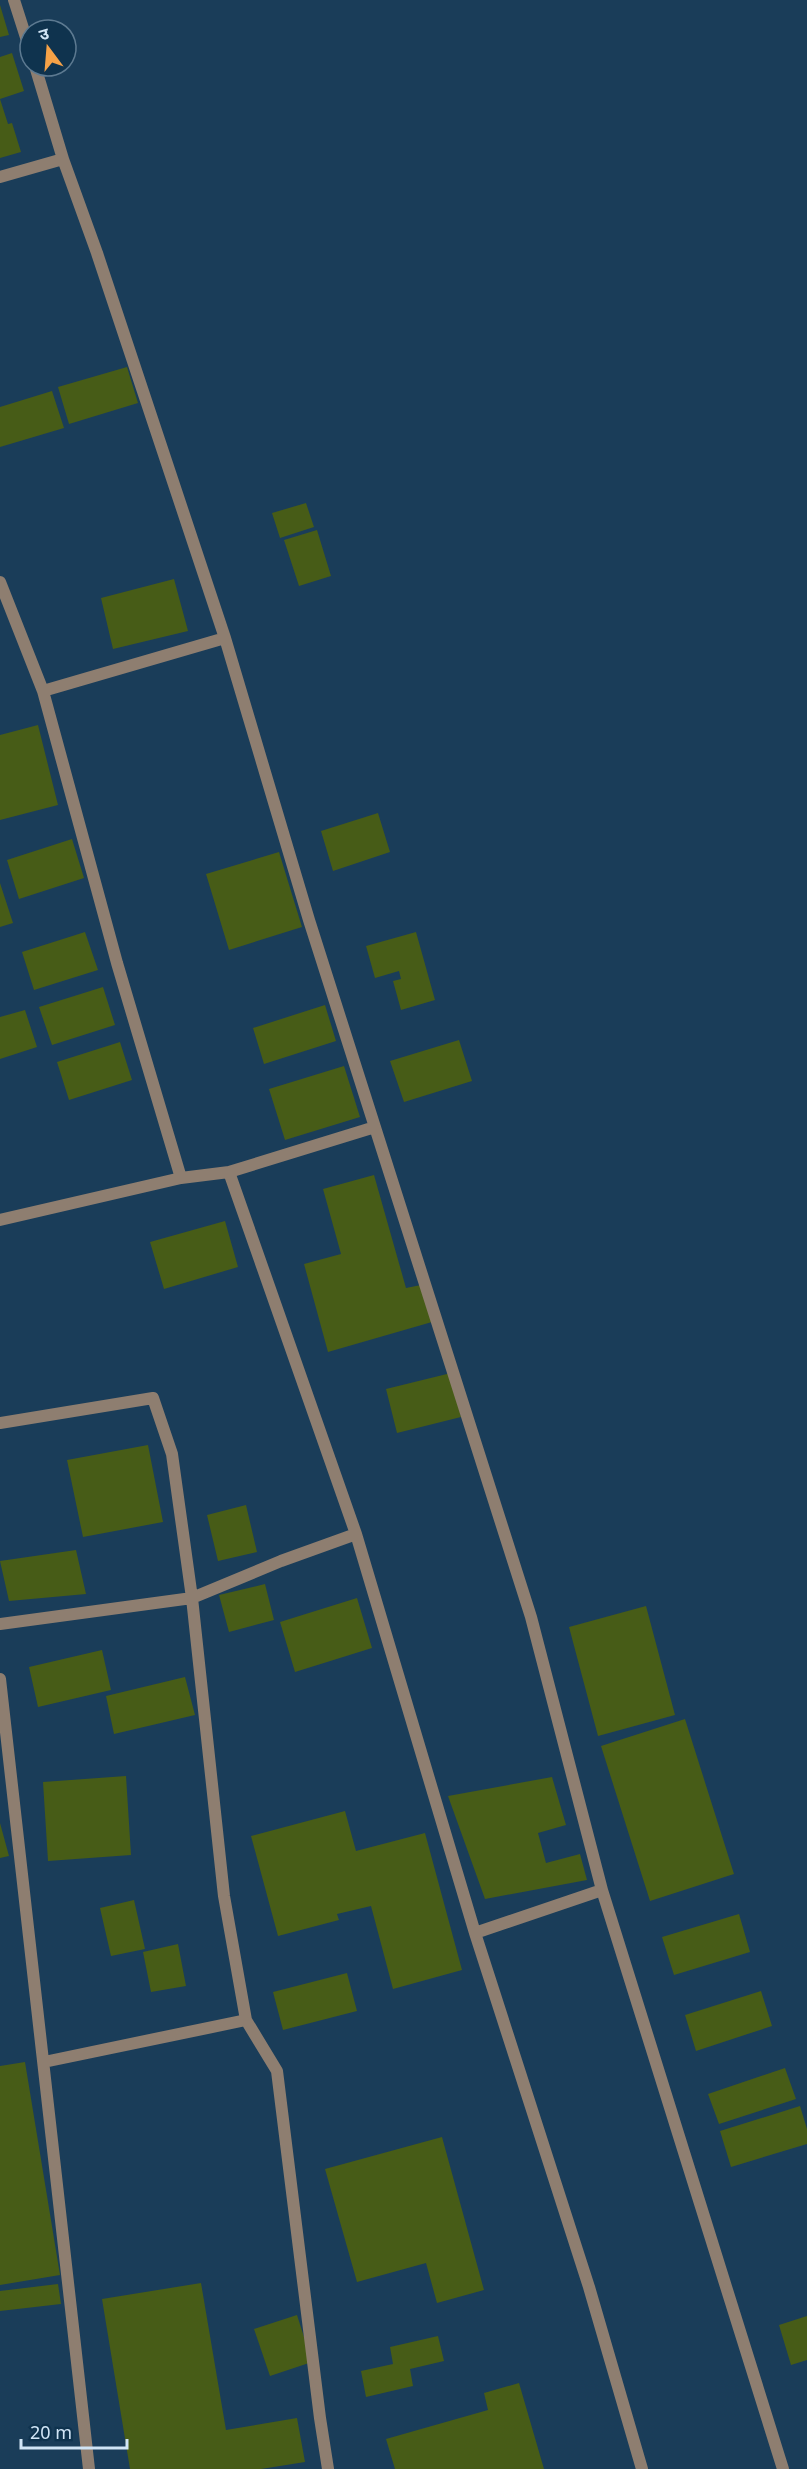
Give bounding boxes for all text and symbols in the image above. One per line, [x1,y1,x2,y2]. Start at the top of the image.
north arrow [18,18,78,78]
text: उ [36,22,52,45]
scale bar [21,2412,128,2450]
text: 20 m [30,2420,72,2444]

